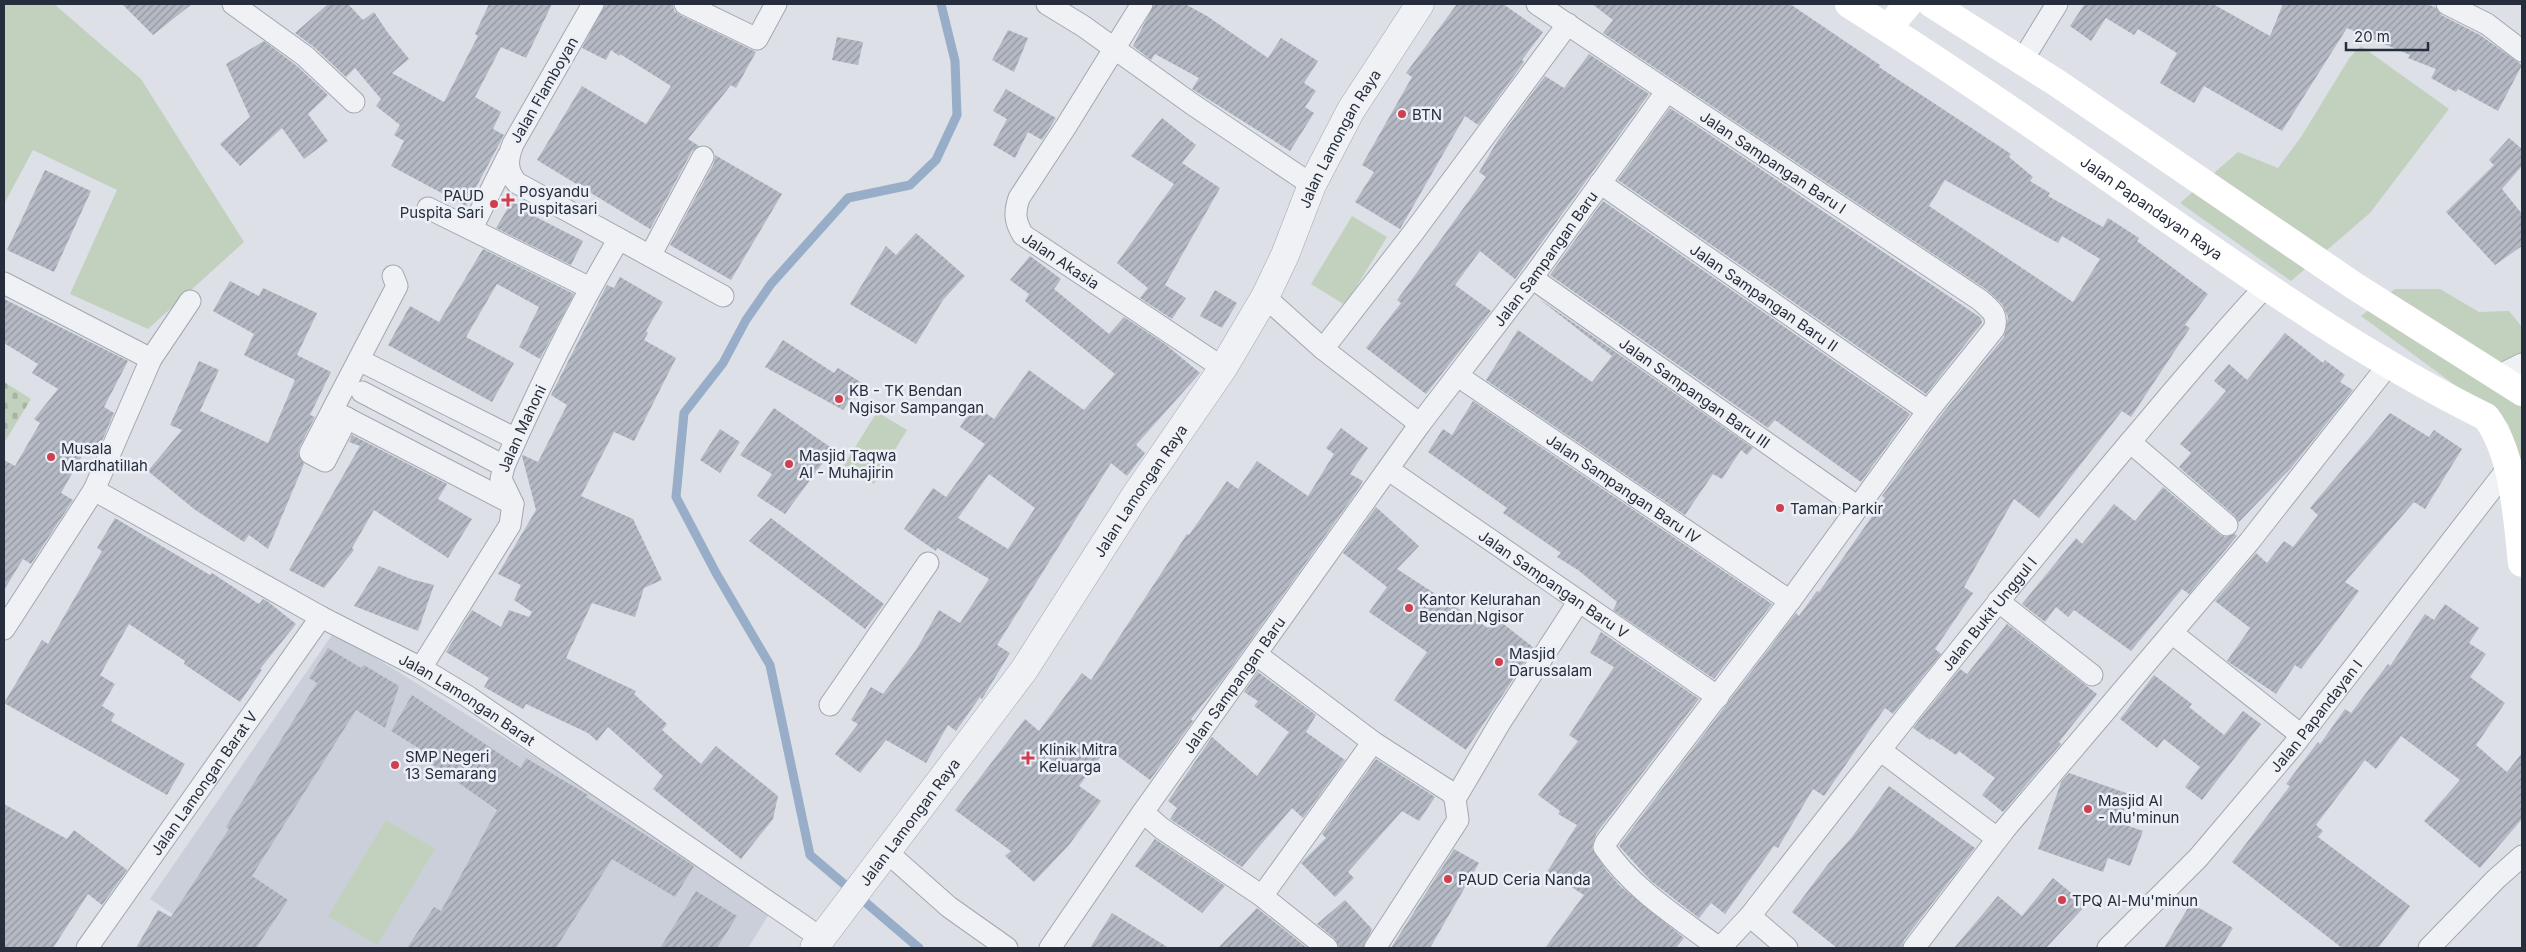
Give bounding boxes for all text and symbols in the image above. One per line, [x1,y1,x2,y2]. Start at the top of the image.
scale bar [2346,20,2428,52]
text: 20 m [2354,27,2390,46]
street label: Jalan Flamboyan [506,33,582,147]
street label: Jalan Lamongan Raya [1295,65,1385,211]
place label: BTN [1412,105,1442,124]
street label: Jalan Sampangan Baru I [1696,106,1850,217]
marker: BTN [1396,108,1408,120]
street label: Jalan Papandayan Raya [2077,152,2227,264]
place label: Posyandu Puspitasari [519,182,597,218]
place label: PAUD Puspita Sari [400,186,484,222]
street label: Jalan Sampangan Baru [1489,187,1601,330]
marker: Posyandu Puspitasari [501,193,515,207]
marker: PAUD Puspita Sari [488,198,500,210]
street label: Jalan Akasia [1019,228,1103,293]
street label: Jalan Sampangan Baru II [1687,239,1842,355]
street label: Jalan Sampangan Baru III [1616,333,1774,452]
street label: Jalan Mahoni [493,381,550,474]
place label: KB - TK Bendan Ngisor Sampangan [849,381,984,417]
marker: KB - TK Bendan Ngisor Sampangan [833,393,845,405]
street label: Jalan Lamongan Raya [1089,421,1191,561]
street label: Jalan Sampangan Baru IV [1543,429,1704,547]
place label: Musala Mardhatillah [61,439,148,475]
place label: Masjid Taqwa Al - Muhajirin [799,446,896,482]
marker: Musala Mardhatillah [45,451,57,463]
marker: Masjid Taqwa Al - Muhajirin [783,458,795,470]
place label: Taman Parkir [1790,499,1883,518]
marker: Taman Parkir [1774,502,1786,514]
street label: Jalan Sampangan Baru V [1475,525,1632,642]
street label: Jalan Bukit Unggul I [1937,553,2040,675]
place label: Kantor Kelurahan Bendan Ngisor [1419,590,1541,626]
marker: Kantor Kelurahan Bendan Ngisor [1403,602,1415,614]
street label: Jalan Sampangan Baru [1179,613,1289,757]
place label: Masjid Darussalam [1509,644,1592,680]
street label: Jalan Lamongan Barat [396,649,539,750]
marker: Masjid Darussalam [1493,656,1505,668]
street label: Jalan Papandayan I [2266,656,2366,776]
street label: Jalan Lamongan Barat V [146,707,261,859]
place label: Klinik Mitra Keluarga [1039,740,1117,776]
place label: SMP Negeri 13 Semarang [405,747,497,783]
marker: Klinik Mitra Keluarga [1021,751,1035,765]
street label: Jalan Lamongan Raya [855,754,964,890]
marker: SMP Negeri 13 Semarang [389,759,401,771]
place label: Masjid Al - Mu'minun [2098,791,2179,827]
marker: Masjid Al - Mu'minun [2082,803,2094,815]
place label: PAUD Ceria Nanda [1458,870,1591,889]
marker: PAUD Ceria Nanda [1442,873,1454,885]
place label: TPQ Al-Mu'minun [2072,891,2198,910]
marker: TPQ Al-Mu'minun [2056,894,2068,906]

